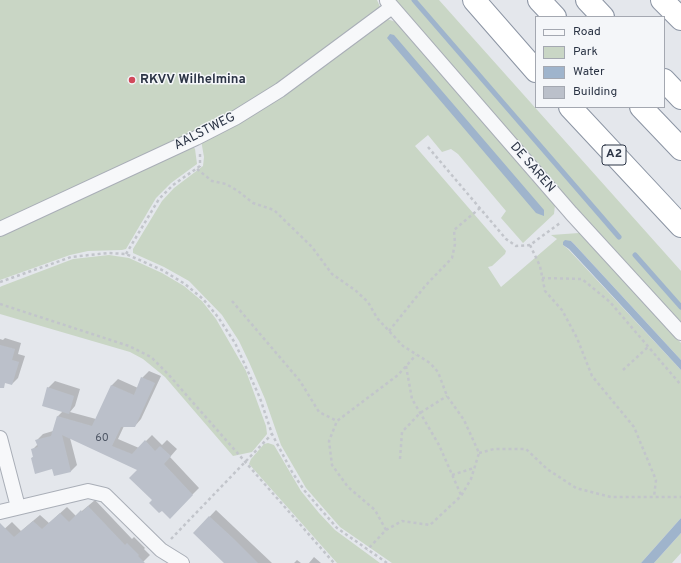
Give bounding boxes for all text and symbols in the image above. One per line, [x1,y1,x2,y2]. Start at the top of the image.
legend [535,16,665,108]
text: Road [573,24,601,40]
text: Park [573,44,598,60]
text: Water [573,64,605,80]
place label: RKVV Wilhelmina [140,72,246,88]
marker: RKVV Wilhelmina [127,75,137,85]
text: Building [573,84,617,100]
street label: AALSTWEG [172,110,238,154]
street label: DE SAREN [506,140,558,196]
road number: A2 [602,145,626,165]
house number: 60 [95,432,109,446]

